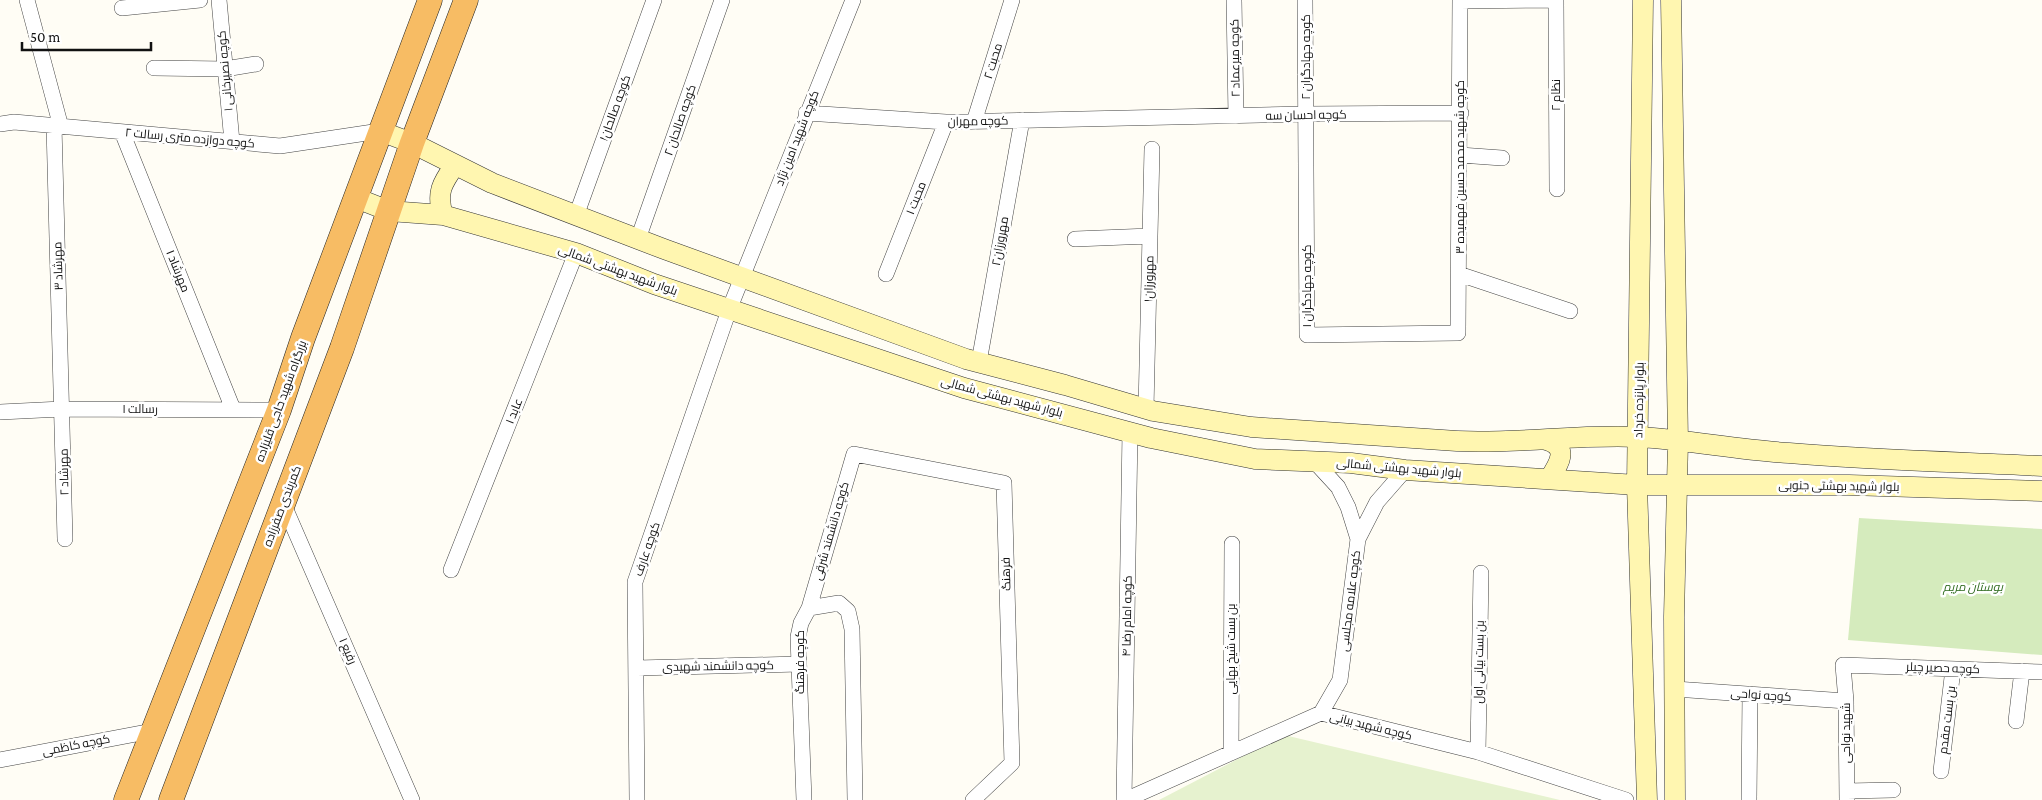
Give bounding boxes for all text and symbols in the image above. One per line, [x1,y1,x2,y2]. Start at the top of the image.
street label: کوچه جهادگران ۲ [1299,14,1315,100]
street label: کوچه میرعماد ۲ [1227,19,1245,97]
scale bar [22,20,151,52]
text: 50 m [30,29,60,45]
street label: کوچه نصیرخانی ۱ [215,30,237,112]
street label: محبت ۲ [981,41,1005,81]
street label: کوچه صالحان۱ [597,73,635,144]
street label: نظام ۲ [1549,79,1564,111]
street label: کوچه شهید محمد حسین فهمیده ۳ [1453,80,1469,254]
street label: کوچه صالحان ۲ [661,83,701,158]
street label: کوچه شهید امین نژاد [772,88,824,188]
street label: کوچه احسان سه [1265,107,1347,125]
street label: کوچه مهران [948,113,1009,131]
street label: کوچه دوازده متری رسالت ۲ [124,125,255,153]
street label: محبت ۱ [903,179,929,217]
street label: مهرورزان۲ [989,215,1011,267]
street label: مهرشاد ۳ [50,241,66,291]
street label: بلوار شهید بهشتی شمالی [556,242,680,298]
street label: کوچه جهادگران ۱ [1300,244,1316,328]
street label: مهرشاد ۱ [163,248,193,294]
street label: مهرورزان۱ [1142,255,1156,303]
street label: بزرگراه شهید حاجی قلیزاده [253,338,309,464]
street label: بلوار پانزده خرداد [1631,362,1649,438]
street label: بلوار شهید بهشتی شمالی [939,374,1065,420]
street label: عابد ۱ [503,396,525,426]
street label: رسالت ۱ [122,402,158,416]
street label: مهرشاد ۲ [57,448,71,496]
street label: بلوار شهید بهشتی شمالی [1336,456,1462,480]
street label: کمربندی صفرزاده [260,464,304,548]
street label: بلوار شهید بهشتی جنوبی [1778,478,1900,494]
street label: کوچه دانشمند شرقی [810,480,854,582]
street label: کوچه عارف [631,520,665,579]
street label: کوچه علامه مجلسی [1337,550,1365,653]
street label: فرهنگ [998,557,1014,591]
street label: کوچه امام رضا ۴ [1119,575,1137,657]
park label: بوستان مریم [1942,580,2004,595]
street label: بن بست شیخ بهایی [1224,603,1239,695]
street label: بن بست بیانی اول [1471,620,1487,704]
street label: کوچه فرهنگ [793,630,809,694]
street label: رفیع ۱ [335,636,360,667]
street label: کوچه دانشمند شهیدی [662,658,774,676]
street label: کوچه حصیر چیلر [1905,660,1980,678]
street label: بن بست مقدم [1936,685,1959,755]
street label: کوچه نواحی [1730,686,1792,706]
street label: شهید نواحی [1839,703,1853,763]
street label: کوچه شهید بیانی [1328,709,1414,745]
street label: کوچه کاظمی [41,732,112,760]

